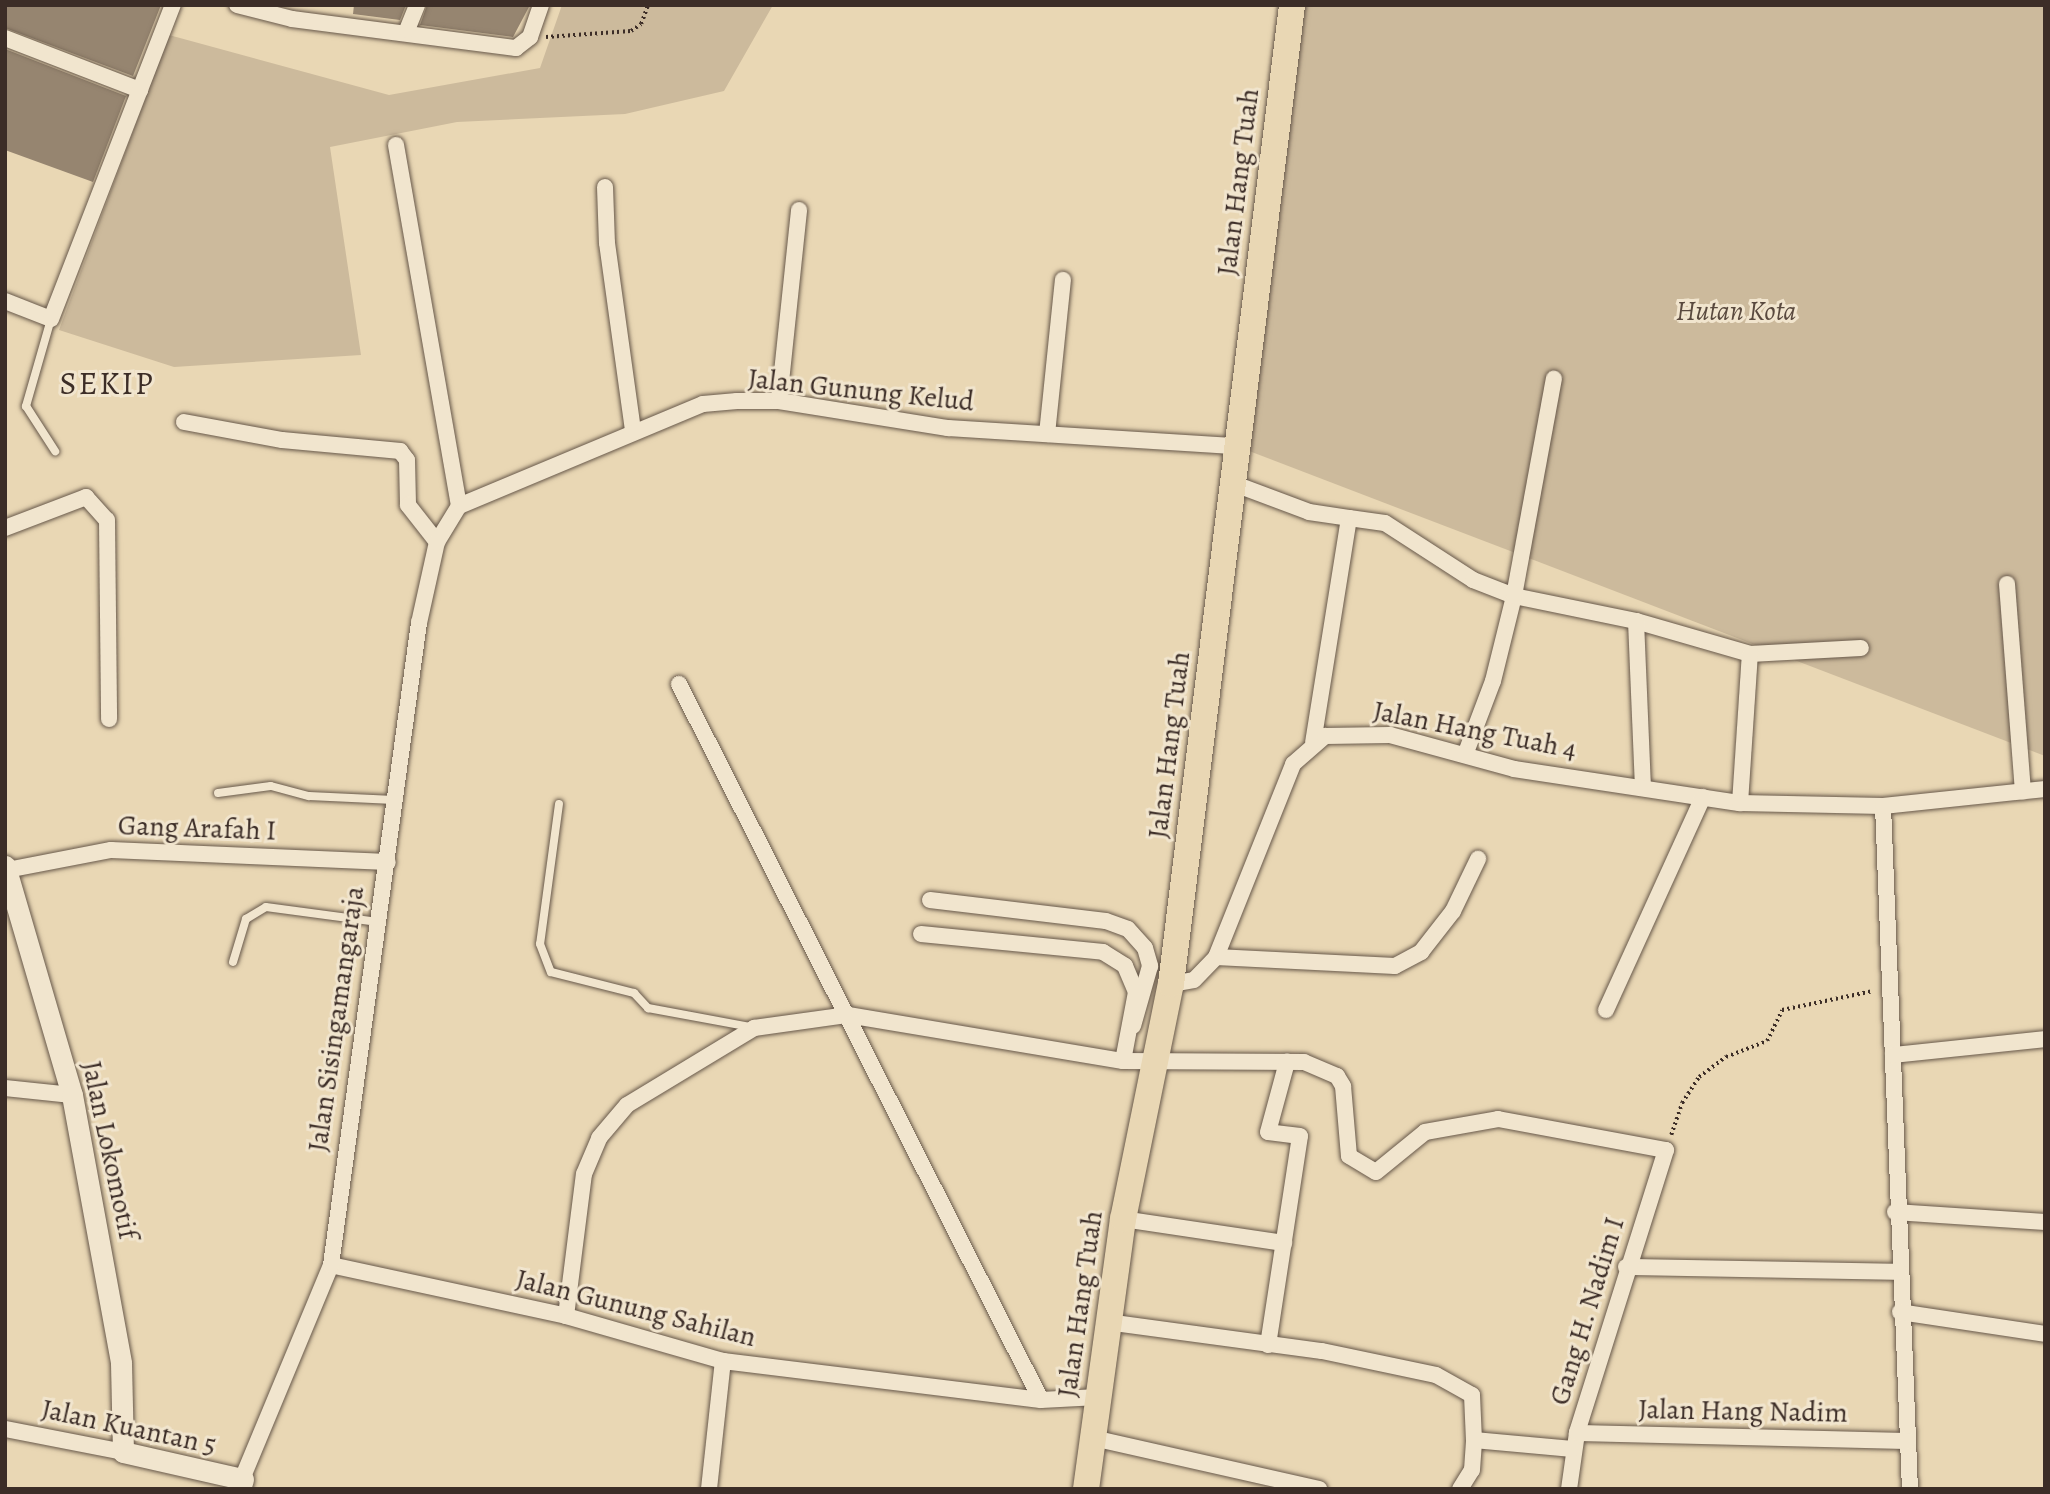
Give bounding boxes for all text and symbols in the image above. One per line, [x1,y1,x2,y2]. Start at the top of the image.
street label: Jalan Hang Tuah [1210,87,1266,277]
park label: Hutan Kota [1676,294,1796,328]
street label: Jalan Gunung Kelud [746,361,976,419]
district label: SEKIP [60,364,154,402]
street label: Jalan Hang Tuah [1141,650,1197,840]
street label: Jalan Hang Tuah 4 [1370,694,1580,766]
street label: Gang Arafah I [117,808,277,848]
street label: Jalan Sisingamangaraja [301,884,371,1154]
street label: Jalan Lokomotif [75,1058,145,1242]
street label: Jalan Hang Tuah [1050,1208,1110,1400]
street label: Gang H. Nadim I [1542,1213,1632,1409]
street label: Jalan Gunung Sahilan [512,1262,760,1354]
street label: Jalan Kuantan 5 [38,1392,220,1462]
street label: Jalan Hang Nadim [1638,1392,1848,1430]

